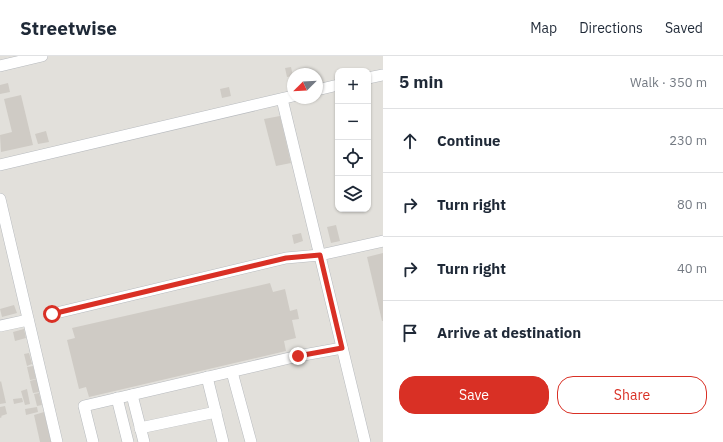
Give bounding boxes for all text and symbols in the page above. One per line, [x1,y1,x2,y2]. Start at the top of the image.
text: Streetwise [20,16,117,40]
text: Map [530,19,557,37]
text: Directions [579,19,643,37]
text: Saved [665,19,703,37]
north arrow [287,68,323,104]
map controls [335,68,371,212]
button: + [335,68,371,104]
text: 5 min [399,71,443,93]
text: Walk · 350 m [630,74,707,91]
button: − [335,104,371,140]
icon: ahead [399,130,421,152]
text: Continue [437,131,501,150]
text: 230 m [669,132,707,149]
button: locate [335,140,371,176]
button: layers [335,176,371,212]
icon: right [399,194,421,216]
text: Turn right [437,195,506,214]
text: 80 m [677,196,707,213]
icon: right [399,258,421,280]
text: Turn right [437,259,506,278]
text: 40 m [677,260,707,277]
route start [43,305,61,323]
icon: arrive [399,322,421,344]
text: Arrive at destination [437,323,581,342]
route end [289,347,307,365]
button: Save [399,376,549,414]
button: Share [557,376,707,414]

